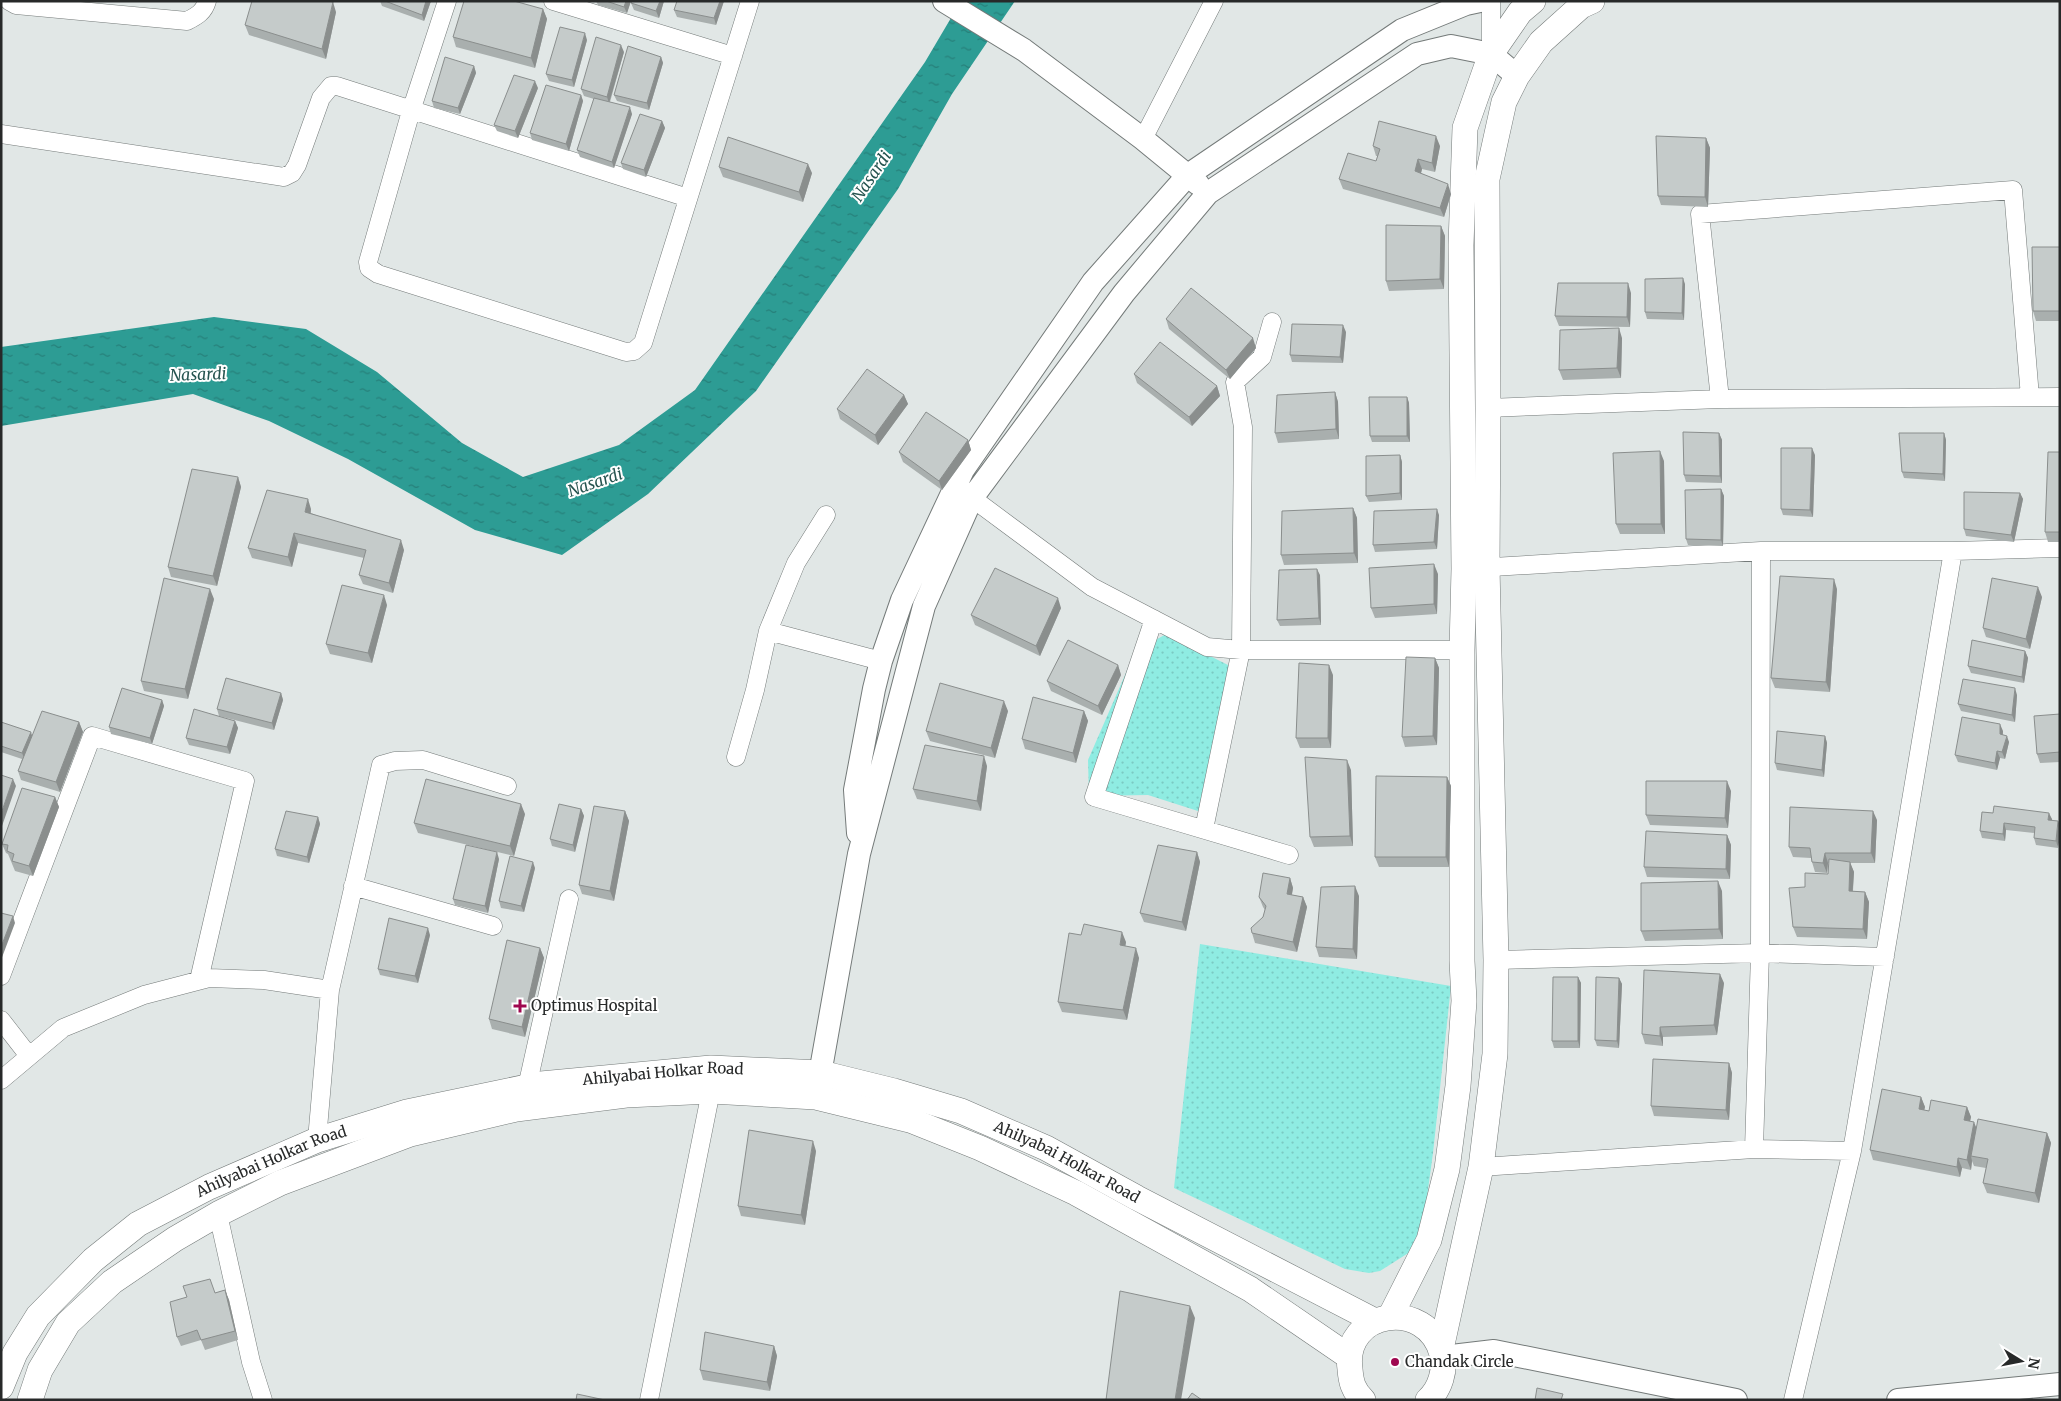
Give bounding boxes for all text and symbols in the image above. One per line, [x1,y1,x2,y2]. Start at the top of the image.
water label: Nasardi [847,147,895,205]
water label: Nasardi [169,363,227,385]
water label: Nasardi [565,463,625,501]
place label: Optimus Hospital [531,996,658,1015]
marker: Optimus Hospital [513,999,527,1013]
street label: Ahilyabai Holkar Road [581,1058,744,1089]
street label: Ahilyabai Holkar Road [990,1116,1143,1207]
street label: Ahilyabai Holkar Road [192,1121,349,1202]
north arrow [1996,1336,2046,1386]
place label: Chandak Circle [1405,1352,1514,1371]
marker: Chandak Circle [1389,1356,1401,1368]
text: N [2024,1356,2044,1370]

